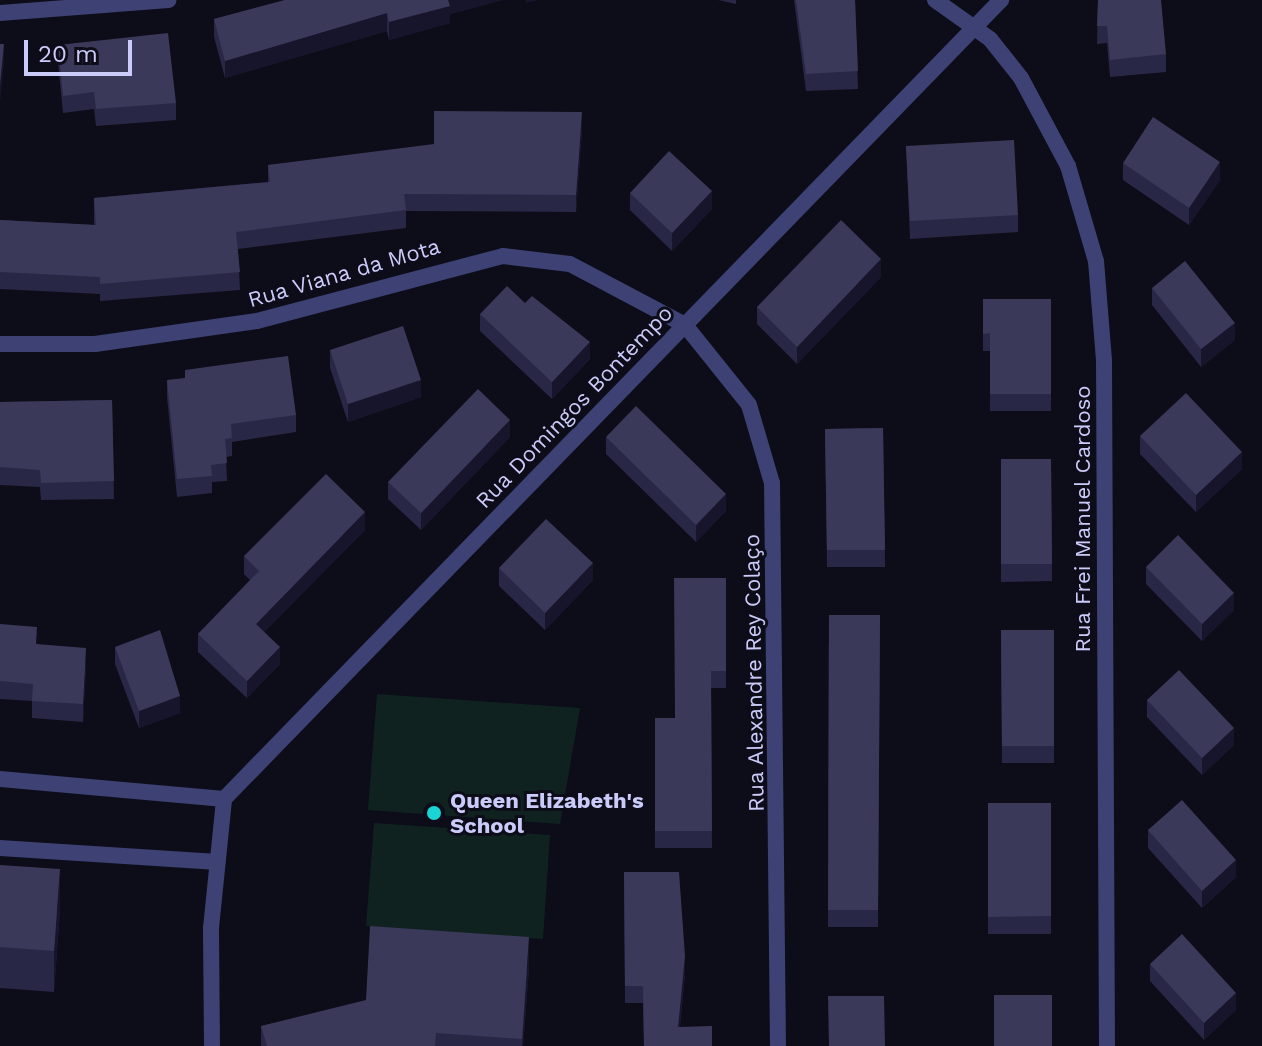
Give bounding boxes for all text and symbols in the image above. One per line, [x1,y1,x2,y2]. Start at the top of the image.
scale bar [28,24,136,74]
text: 20 m [38,40,98,68]
street label: Rua Viana da Mota [244,233,444,313]
street label: Rua Domingos Bontempo [470,300,678,514]
street label: Rua Frei Manuel Cardoso [1070,385,1096,653]
street label: Rua Alexandre Rey Colaço [738,533,770,813]
place label: Queen Elizabeth's School [450,787,644,838]
marker: Queen Elizabeth's School [425,804,443,822]

